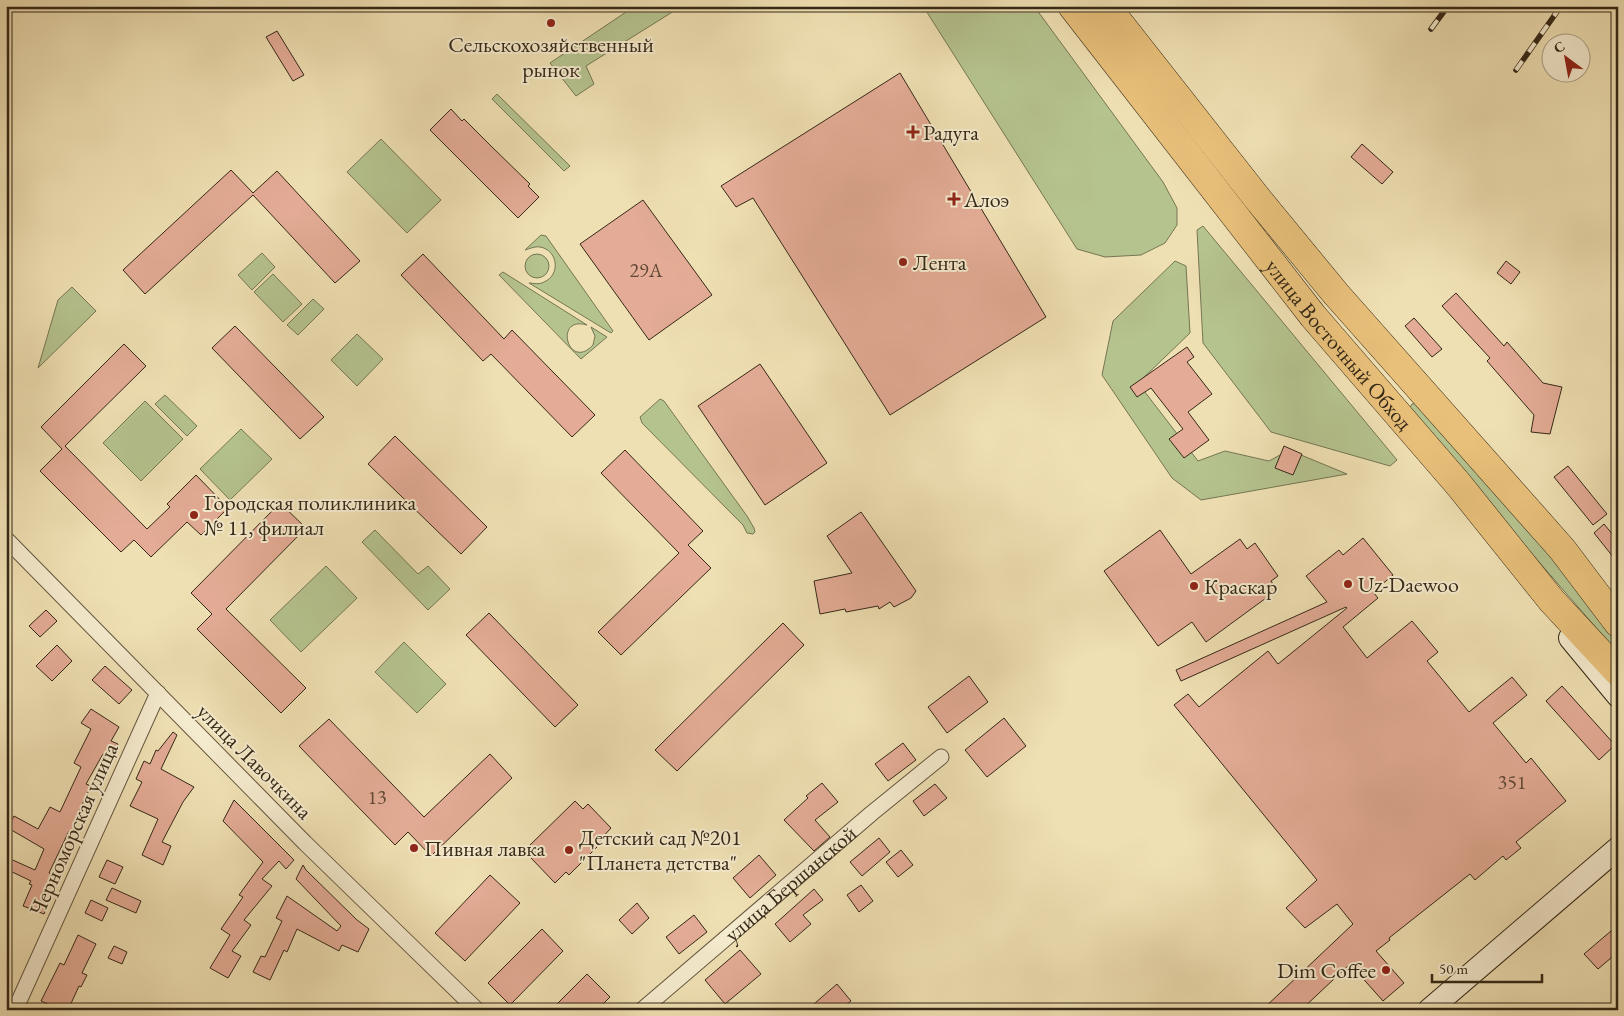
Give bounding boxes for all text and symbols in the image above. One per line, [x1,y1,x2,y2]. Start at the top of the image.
marker: Сельскохозяйственный рынок [545,17,557,29]
place label: Сельскохозяйственный рынок [448,30,654,84]
north arrow [1542,32,1592,82]
text: С [1550,37,1568,57]
place label: Радуга [923,118,979,147]
marker: Радуга [907,126,919,138]
place label: Алоэ [963,185,1009,214]
marker: Алоэ [948,193,960,205]
place label: Лента [913,248,967,277]
street label: улица Восточный Обход [1259,253,1419,436]
marker: Лента [897,256,909,268]
house number: 29А [629,257,663,283]
place label: Городская поликлиника № 11, филиал [204,488,416,542]
marker: Городская поликлиника № 11, филиал [188,509,200,521]
place label: Uz-Daewoo [1358,570,1459,599]
place label: Краскар [1204,572,1277,601]
marker: Uz-Daewoo [1342,578,1354,590]
marker: Краскар [1188,580,1200,592]
street label: улица Лавочкина [190,697,319,826]
street label: Черноморская улица [22,738,125,920]
house number: 351 [1498,769,1526,795]
house number: 13 [367,784,387,810]
street label: улица Бершанской [718,818,863,948]
place label: Детский сад №201 "Планета детства" [579,823,741,877]
place label: Пивная лавка [424,834,546,863]
marker: Пивная лавка [408,842,420,854]
marker: Детский сад №201 "Планета детства" [563,844,575,856]
scale bar [1432,951,1542,983]
place label: Dim Coffee [1277,956,1376,985]
text: 50 m [1439,959,1468,978]
marker: Dim Coffee [1380,964,1392,976]

